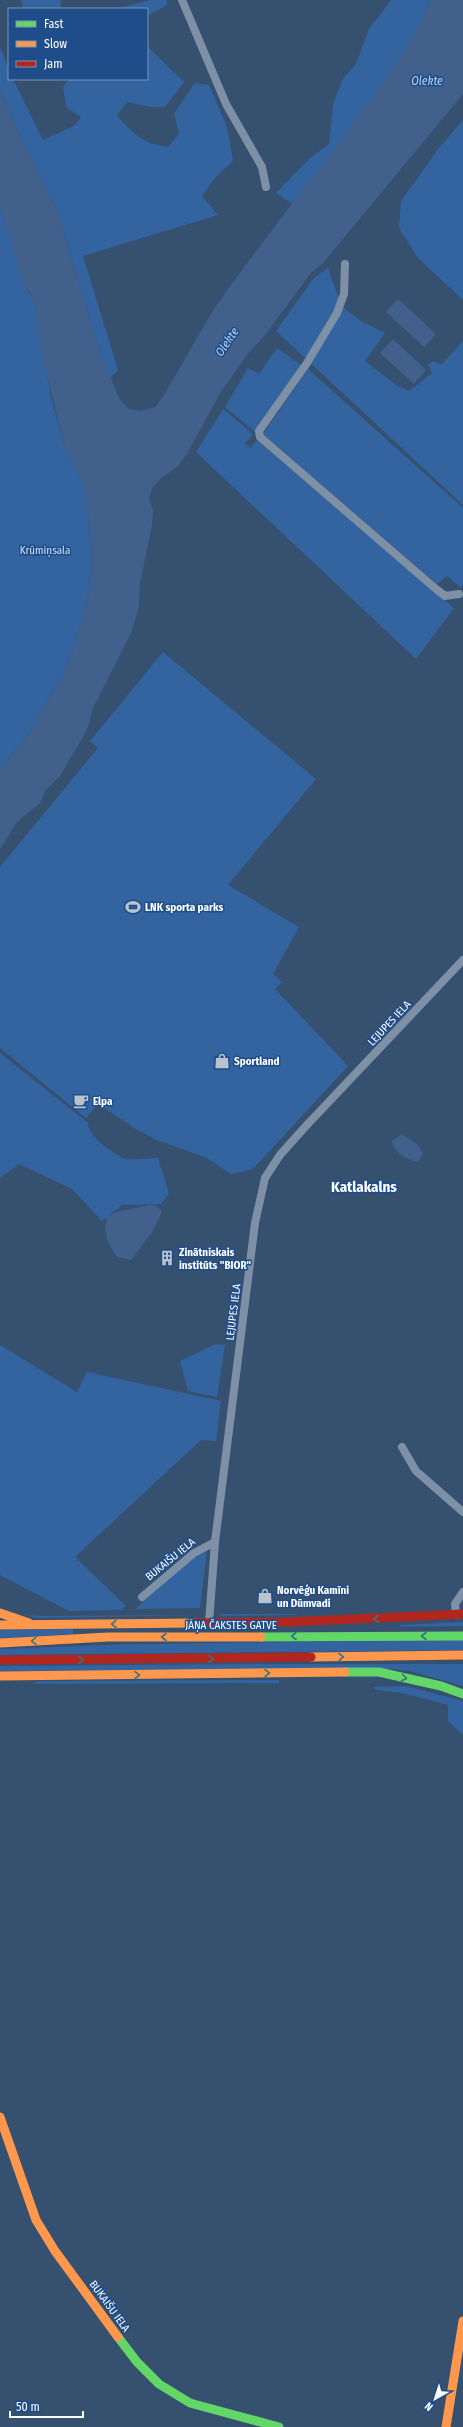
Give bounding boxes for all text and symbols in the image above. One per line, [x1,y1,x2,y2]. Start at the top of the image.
legend [8,8,148,80]
text: Fast [44,17,63,31]
text: Slow [44,37,67,51]
text: Jam [44,57,62,71]
water label: Olekte [411,74,443,88]
water label: Olekte [212,325,242,359]
park label: Krūmiņsala [20,544,70,558]
sports icon: LNK sporta parks [124,898,142,916]
place label: LNK sporta parks [145,901,224,914]
street label: LEJUPES IELA [365,998,414,1049]
shop icon: Sportland [213,1052,231,1070]
place label: Sportland [234,1055,280,1068]
cafe icon: Elpa [72,1092,90,1110]
place label: Elpa [93,1095,113,1108]
district label: Katlakalns [331,1178,397,1196]
place label: Zinātniskais institūts "BIOR" [179,1246,252,1272]
building icon: Zinātniskais institūts "BIOR" [158,1249,176,1267]
street label: LEJUPES IELA [224,1283,243,1341]
street label: BUKAIŠU IELA [142,1534,198,1583]
place label: Norvēģu Kamīni un Dūmvadi [277,1584,349,1610]
shop icon: Norvēģu Kamīni un Dūmvadi [256,1587,274,1605]
one-way arrow [373,1615,379,1623]
street label: JĀŅA ČAKSTES GATVE [185,1618,277,1633]
one-way arrow [111,1620,117,1628]
one-way arrow [291,1632,297,1640]
one-way arrow [421,1632,427,1640]
one-way arrow [161,1633,167,1641]
one-way arrow [31,1637,37,1646]
one-way arrow [338,1653,344,1661]
one-way arrow [208,1655,214,1663]
one-way arrow [78,1656,84,1664]
one-way arrow [264,1669,270,1677]
one-way arrow [134,1670,140,1679]
one-way arrow [401,1673,407,1681]
street label: BUKAIŠU IELA [87,2278,133,2335]
north arrow [415,2379,455,2419]
scale bar [10,2393,83,2419]
text: N [422,2399,436,2414]
text: 50 m [16,2400,40,2414]

